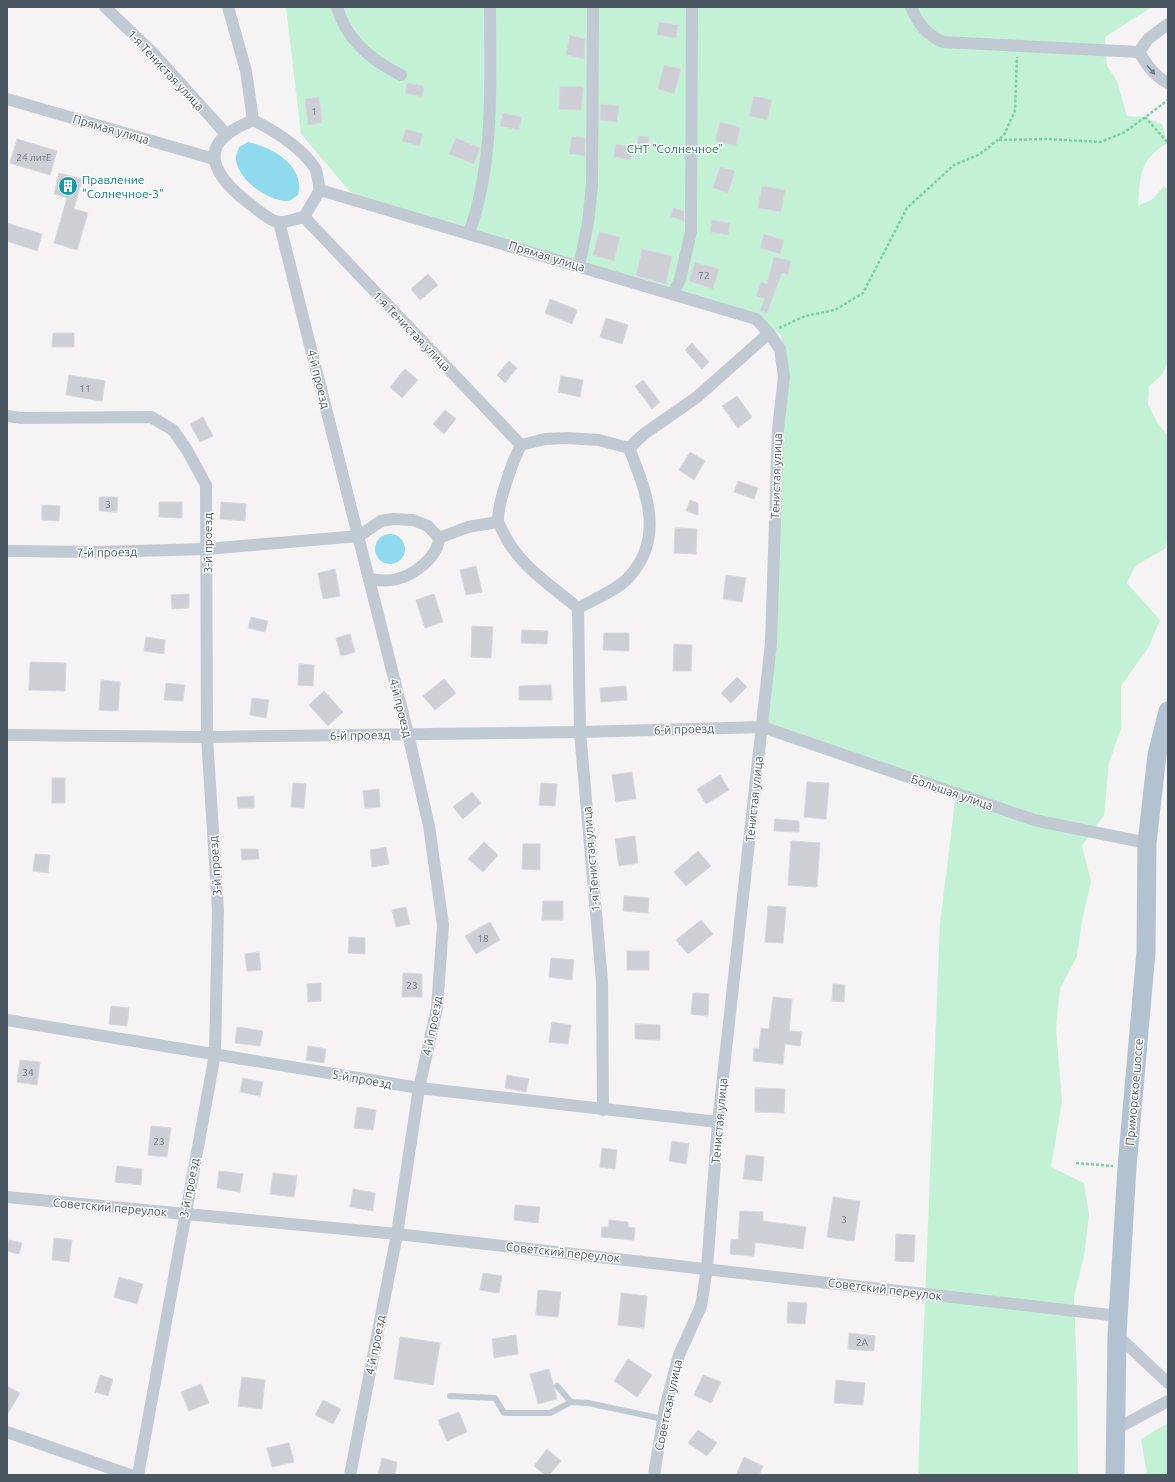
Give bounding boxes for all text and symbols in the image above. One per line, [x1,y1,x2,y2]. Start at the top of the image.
street label: 1-я Тенистая улица [125,27,207,113]
one-way arrow [1146,65,1156,75]
house number: 1 [311,106,317,117]
street label: Прямая улица [71,112,151,146]
park label: СНТ "Солнечное" [627,142,723,155]
house number: 24 литЕ [16,152,52,163]
place label: Правление "Солнечное-3" [82,173,164,200]
building icon: Правление "Солнечное-3" [57,175,79,197]
street label: Прямая улица [507,238,587,274]
house number: 72 [698,270,710,281]
street label: 1-я Тенистая улица [371,288,453,374]
street label: 4-й проезд [305,348,333,410]
house number: 11 [79,383,91,394]
street label: Тенистая улица [768,433,784,519]
house number: 3 [105,499,111,510]
street label: 3-й проезд [201,513,214,573]
street label: 7-й проезд [77,545,137,559]
street label: 4-й проезд [387,677,415,739]
street label: 6-й проезд [654,721,714,737]
street label: 6-й проезд [330,728,390,742]
street label: Тенистая улица [743,755,765,843]
street label: Большая улица [909,772,995,812]
street label: 1-я Тенистая улица [580,806,602,912]
street label: 3-й проезд [206,835,224,897]
house number: 18 [477,933,489,944]
house number: 23 [406,980,418,991]
street label: 4-й проезд [420,995,444,1057]
street label: Приморское шоссе [1123,1038,1145,1146]
house number: 34 [22,1067,34,1078]
street label: 5-й проезд [331,1067,393,1091]
street label: Тенистая улица [709,1078,729,1164]
house number: 23 [153,1136,165,1147]
street label: 3-й проезд [177,1157,201,1219]
street label: Советский переулок [52,1196,168,1218]
house number: 3 [841,1214,847,1225]
street label: Советский переулок [505,1240,621,1264]
street label: Советский переулок [827,1276,943,1302]
street label: 4-й проезд [363,1314,387,1376]
house number: 2А [856,1337,869,1348]
street label: Советская улица [652,1358,684,1452]

